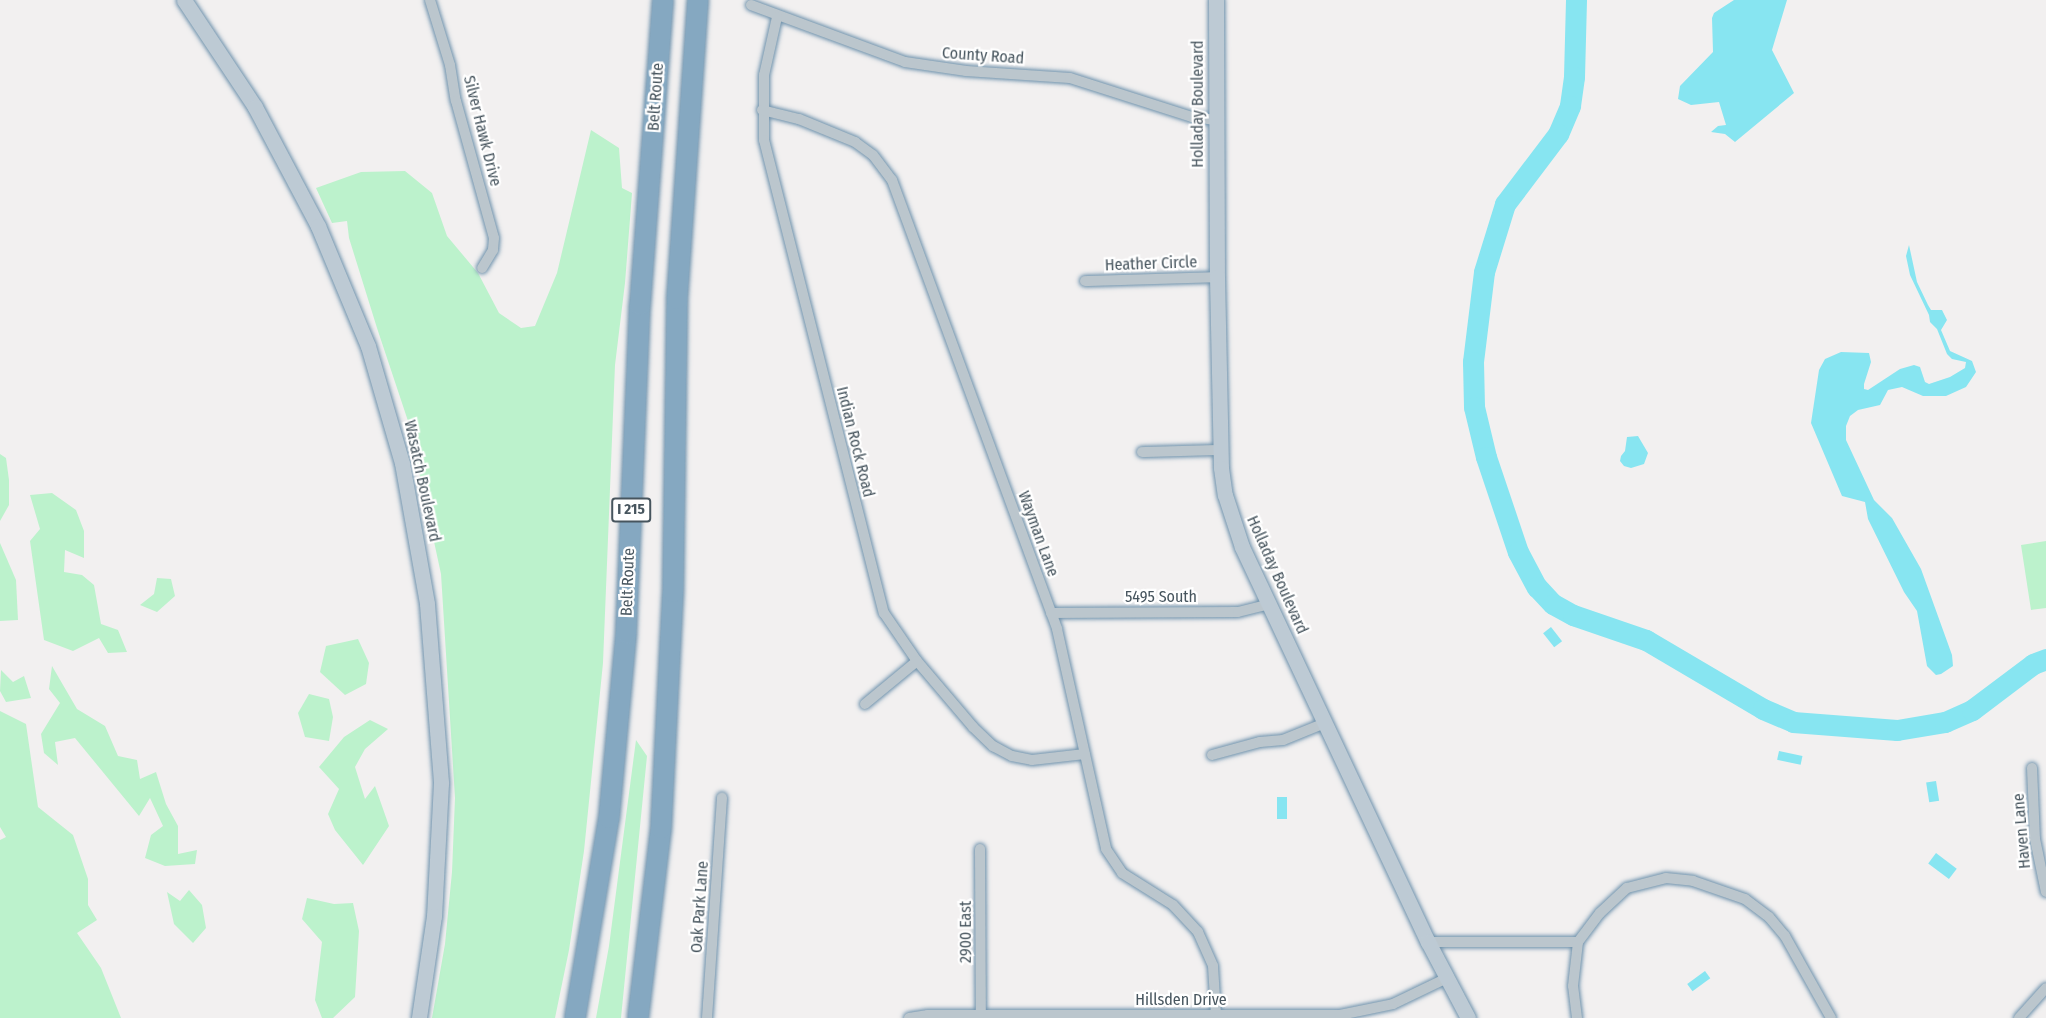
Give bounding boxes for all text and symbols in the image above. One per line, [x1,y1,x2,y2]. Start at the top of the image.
street label: Holladay Boulevard [1188,40,1208,168]
street label: County Road [941,44,1025,68]
street label: Belt Route [644,62,668,132]
street label: Silver Hawk Drive [459,74,505,188]
street label: Heather Circle [1104,253,1198,275]
street label: Indian Rock Road [832,385,878,499]
street label: Wasatch Boulevard [400,418,444,544]
street label: Wayman Lane [1014,489,1062,579]
road number: I 215 [610,498,652,522]
street label: Holladay Boulevard [1242,513,1312,637]
street label: Belt Route [617,548,639,616]
street label: 5495 South [1125,587,1197,607]
street label: Haven Lane [2009,793,2035,869]
street label: Oak Park Lane [687,860,713,954]
street label: 2900 East [956,901,976,963]
street label: Hillsden Drive [1135,990,1227,1010]

